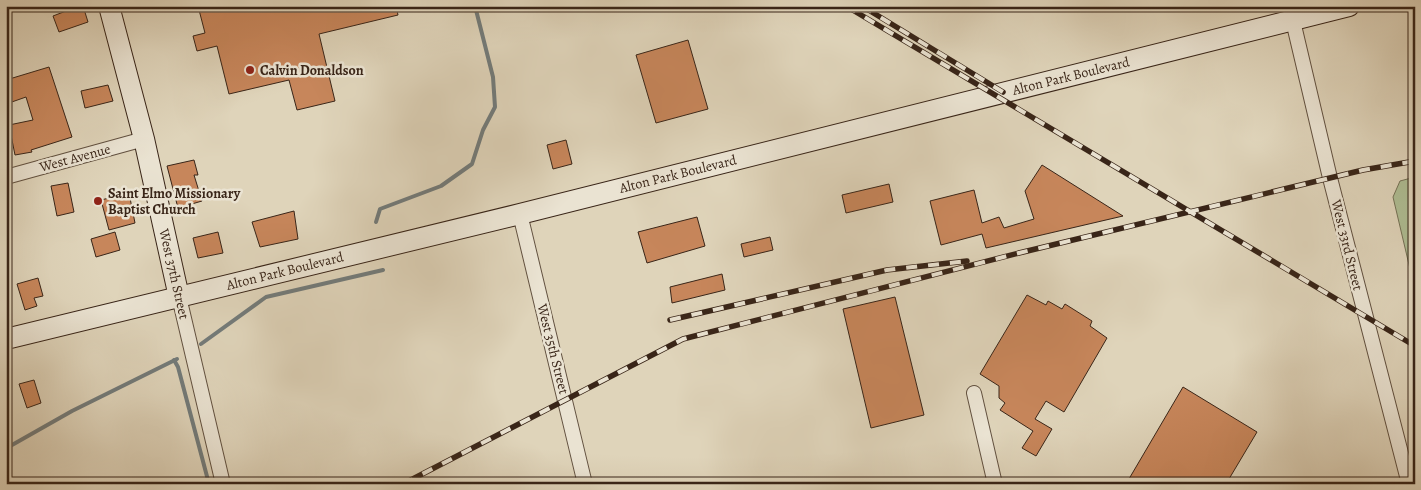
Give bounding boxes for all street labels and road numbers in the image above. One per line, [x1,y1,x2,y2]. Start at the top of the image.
street label: Alton Park Boulevard [1009,52,1132,100]
street label: West Avenue [36,139,113,177]
street label: Alton Park Boulevard [616,150,739,198]
street label: West 33rd Street [1326,197,1368,293]
street label: West 37th Street [154,226,194,321]
street label: Alton Park Boulevard [223,247,346,295]
street label: West 35th Street [532,301,573,397]

